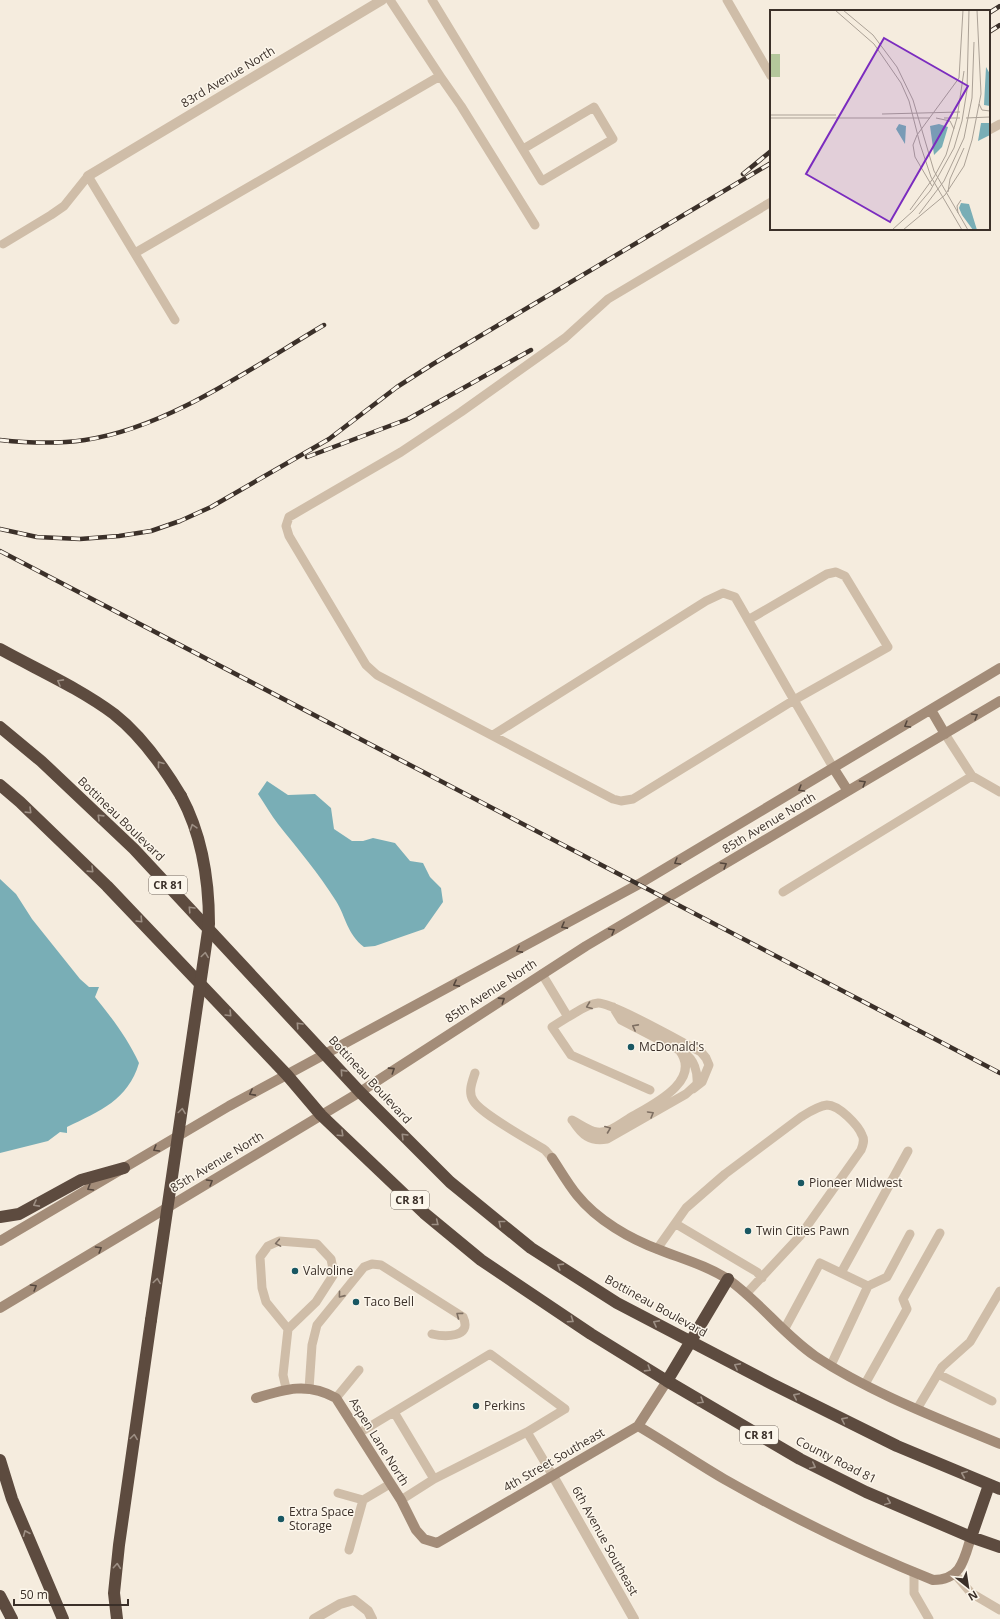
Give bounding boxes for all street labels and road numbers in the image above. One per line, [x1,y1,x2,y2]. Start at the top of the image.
street label: 83rd Avenue North [178,42,278,111]
street label: Bottineau Boulevard [74,773,169,865]
street label: 85th Avenue North [719,788,819,857]
road number: CR 81 [149,876,187,894]
street label: 85th Avenue North [442,955,540,1027]
street label: Bottineau Boulevard [325,1032,416,1127]
street label: 85th Avenue North [167,1127,267,1196]
road number: CR 81 [391,1191,429,1209]
street label: Bottineau Boulevard [602,1270,711,1341]
street label: Aspen Lane North [346,1394,413,1489]
street label: 4th Street Southeast [500,1424,608,1496]
road number: CR 81 [740,1426,778,1444]
street label: County Road 81 [793,1432,879,1487]
street label: 6th Avenue Southeast [568,1483,643,1599]

